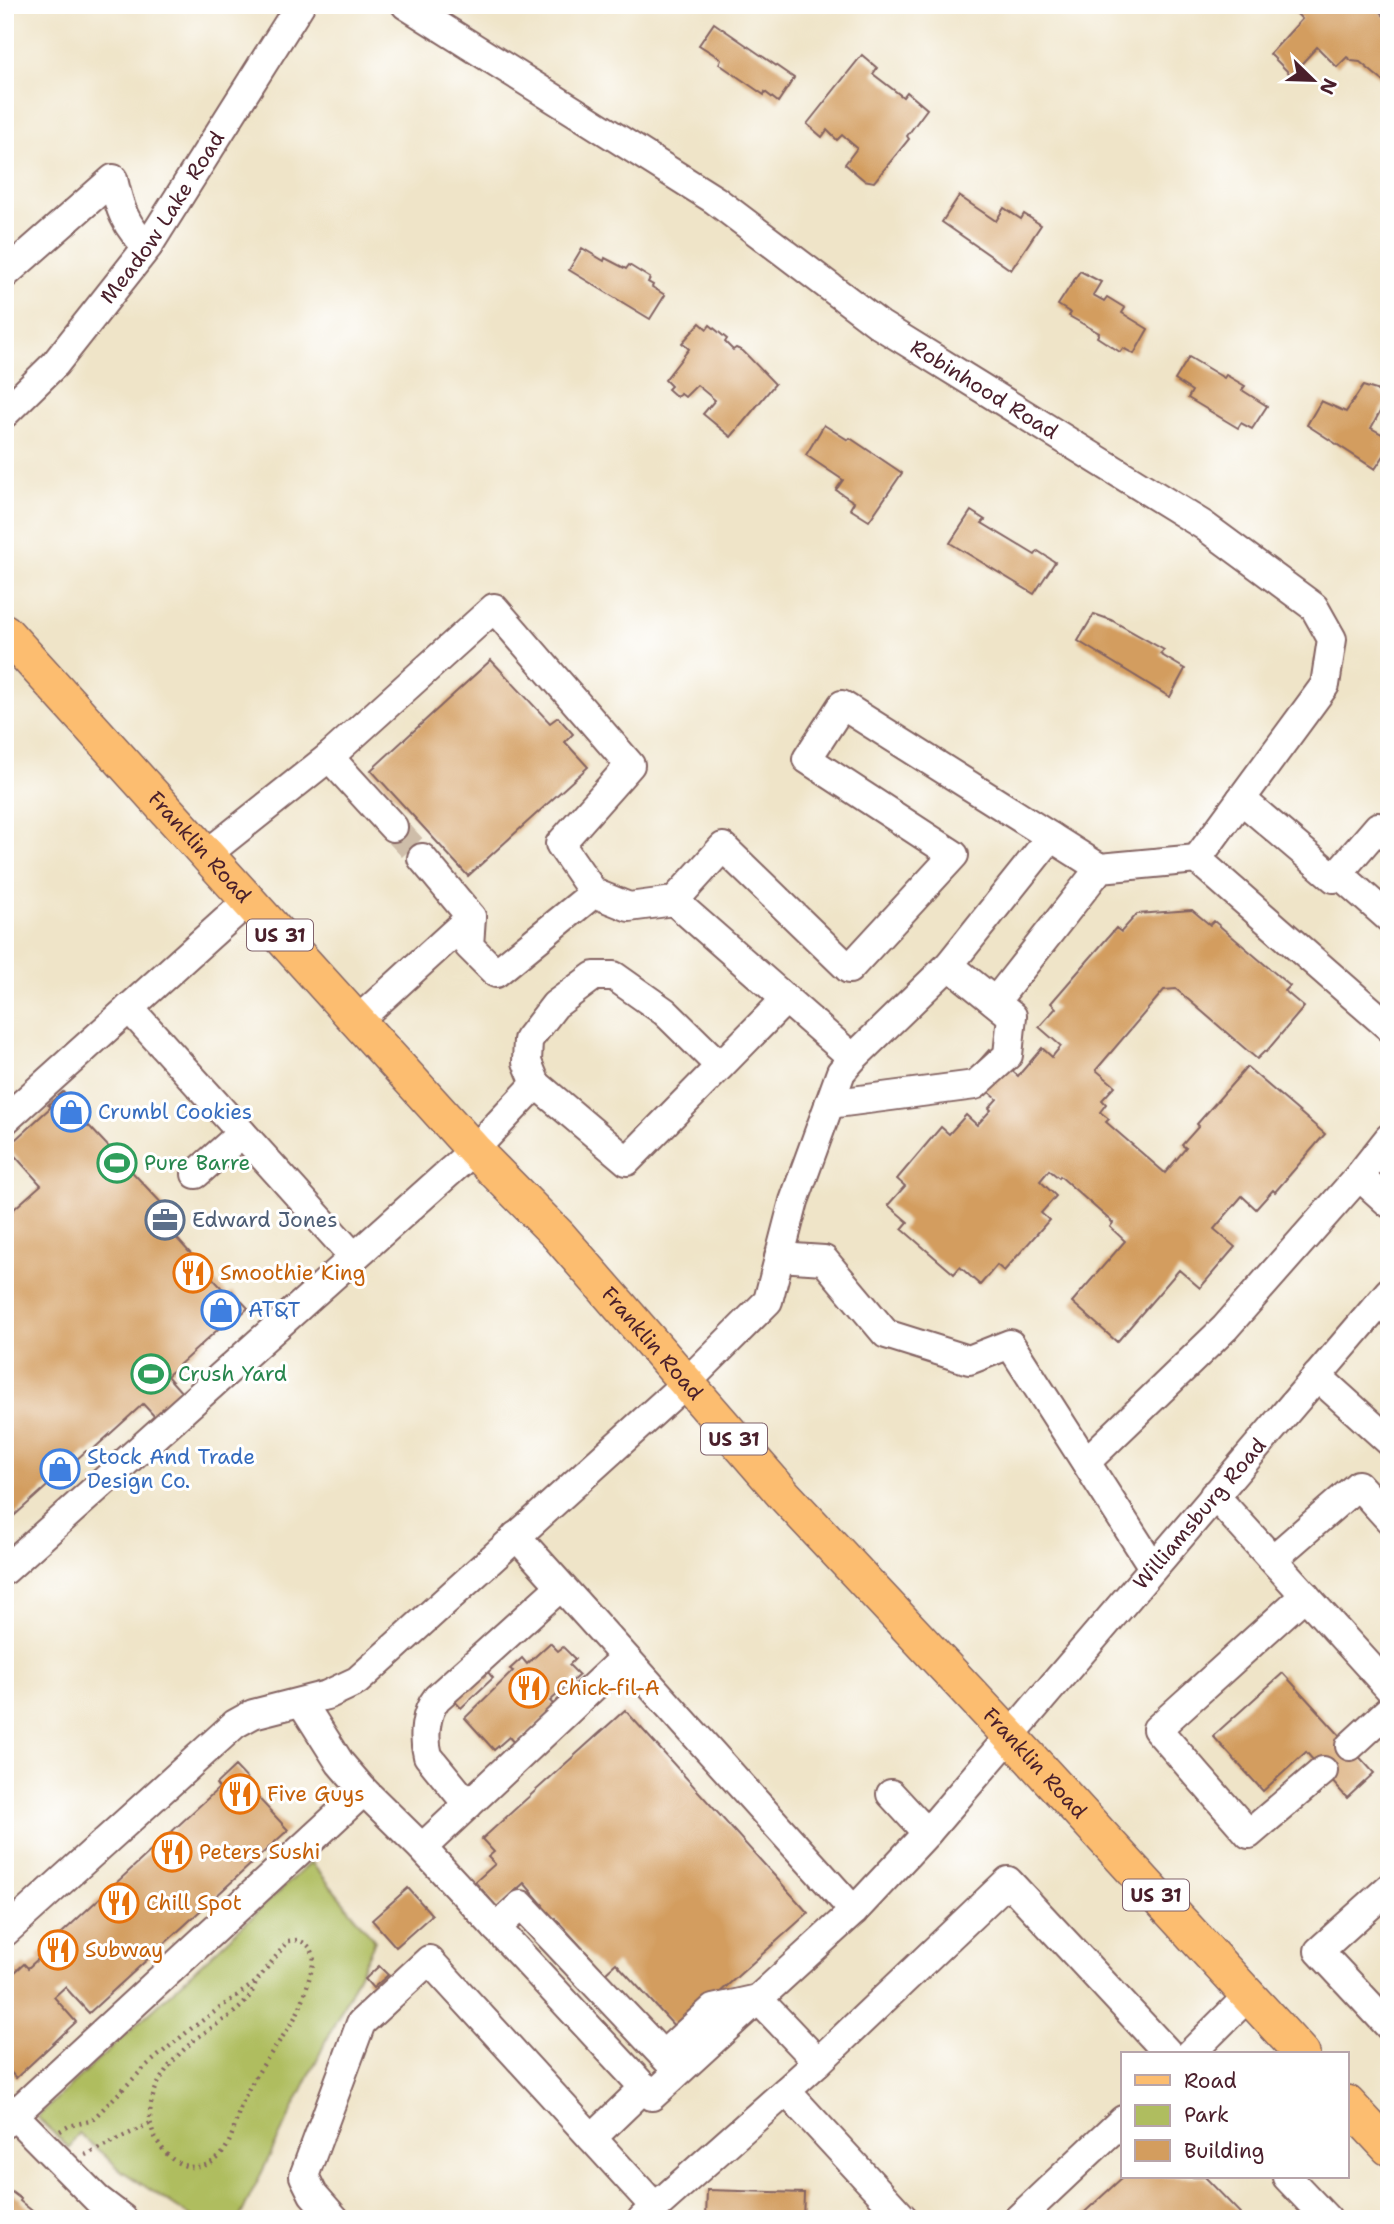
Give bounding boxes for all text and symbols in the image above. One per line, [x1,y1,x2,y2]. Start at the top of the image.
north arrow [1278,46,1348,116]
text: N [1314,75,1343,98]
street label: Meadow Lake Road [94,126,231,309]
street label: Robinhood Road [905,333,1063,446]
street label: Franklin Road [142,785,258,909]
road number: US 31 [247,920,313,951]
shop icon: Crumbl Cookies [50,1091,92,1133]
place label: Crumbl Cookies [98,1098,252,1126]
sports icon: Pure Barre [96,1142,138,1184]
place label: Pure Barre [144,1149,251,1177]
office icon: Edward Jones [144,1199,186,1241]
place label: Edward Jones [192,1206,338,1234]
restaurant icon: Smoothie King [172,1252,214,1294]
place label: Smoothie King [220,1259,365,1287]
street label: Franklin Road [595,1281,709,1406]
shop icon: AT&T [200,1289,242,1331]
place label: AT&T [248,1296,301,1324]
sports icon: Crush Yard [130,1353,172,1395]
place label: Crush Yard [178,1360,287,1388]
road number: US 31 [701,1424,767,1455]
street label: Williamsburg Road [1127,1432,1272,1596]
place label: Stock And Trade Design Co. [87,1443,255,1495]
shop icon: Stock And Trade Design Co. [39,1448,81,1490]
restaurant icon: Chick-fil-A [508,1667,550,1709]
place label: Chick-fil-A [556,1674,660,1702]
street label: Franklin Road [977,1702,1093,1825]
restaurant icon: Five Guys [219,1773,261,1815]
place label: Five Guys [267,1780,365,1808]
restaurant icon: Peters Sushi [151,1831,193,1873]
place label: Peters Sushi [199,1838,321,1866]
road number: US 31 [1123,1880,1189,1910]
restaurant icon: Chill Spot [98,1882,140,1924]
place label: Chill Spot [146,1889,242,1917]
restaurant icon: Subway [37,1929,79,1971]
place label: Subway [85,1936,163,1964]
legend [1121,2052,1348,2178]
text: Road [1184,2067,1237,2095]
text: Park [1184,2101,1229,2129]
text: Building [1184,2137,1264,2165]

